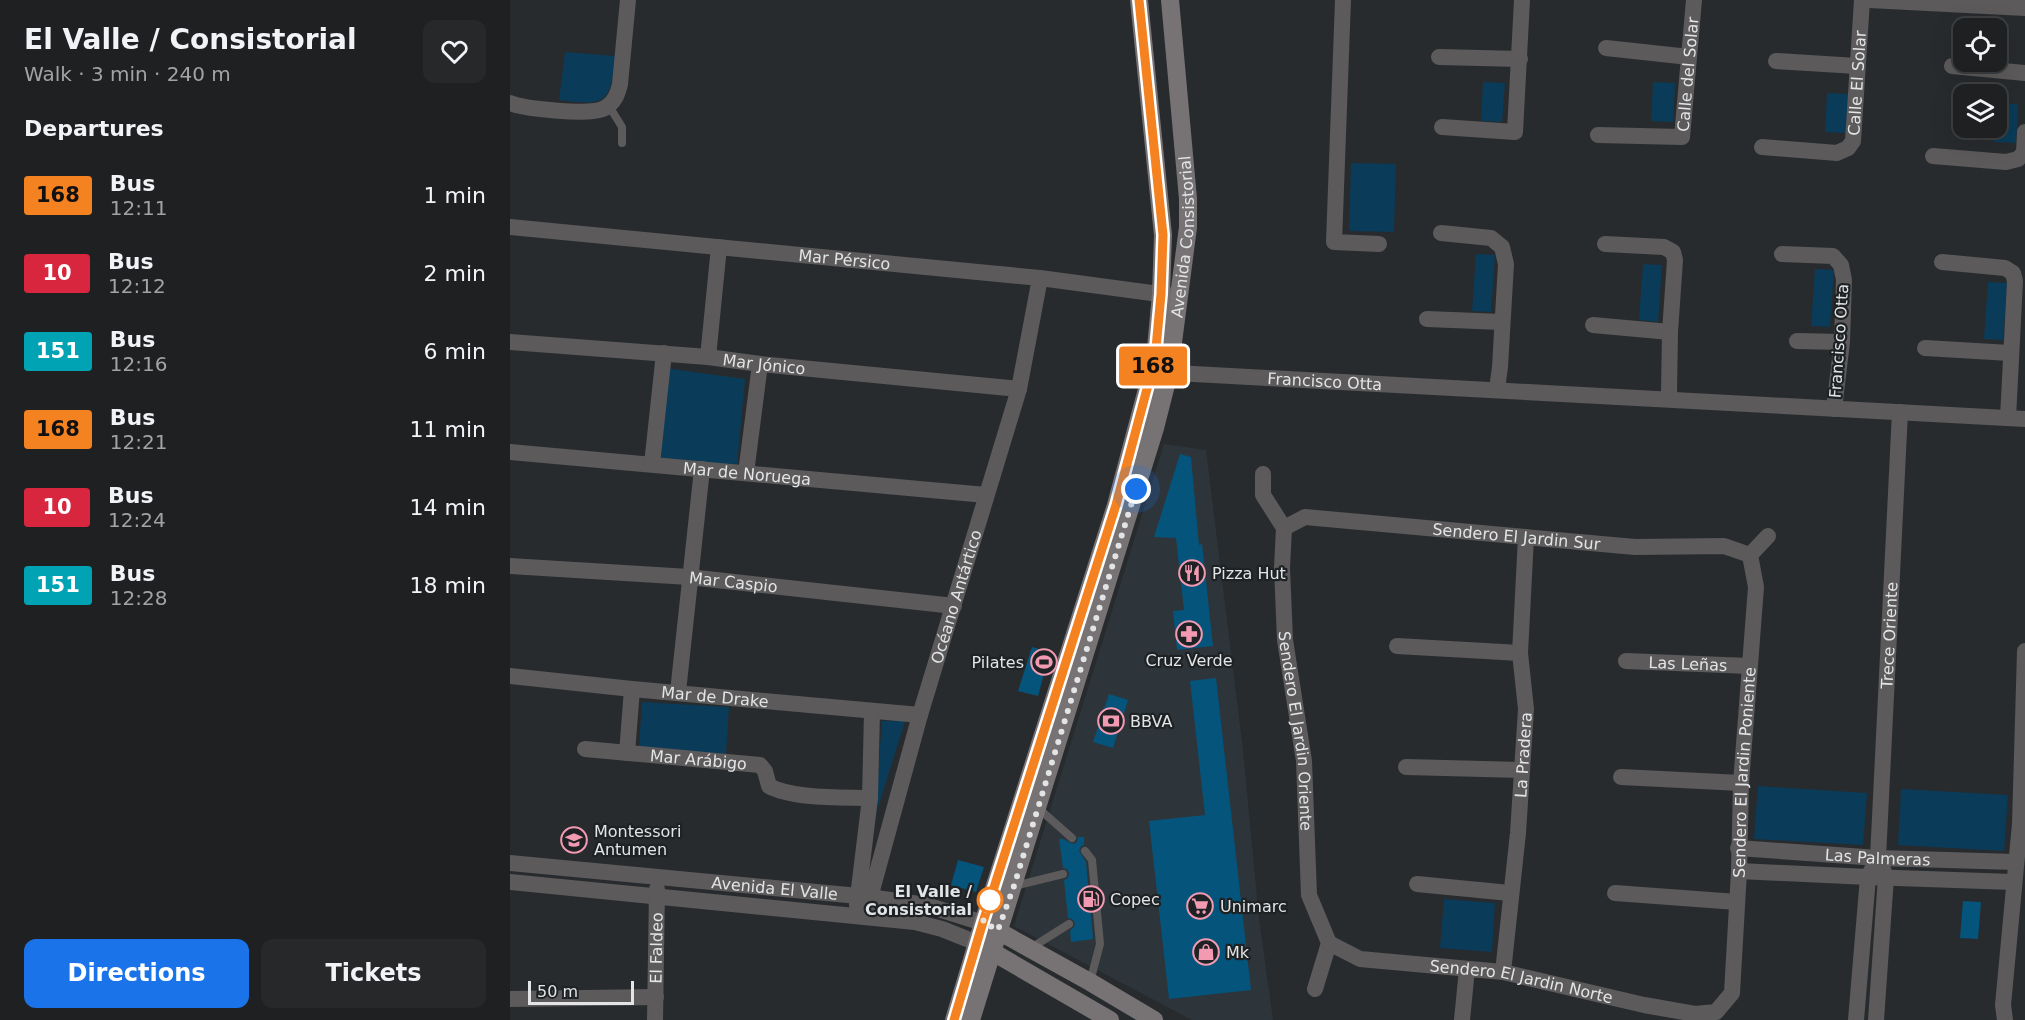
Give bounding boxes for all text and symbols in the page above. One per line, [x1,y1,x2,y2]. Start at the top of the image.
street label: Calle del Solar [1673,16,1702,132]
map controls [1953,18,2007,138]
button: locate [1953,18,2007,72]
button: heart [423,20,486,83]
text: El Valle / Consistorial [24,23,357,56]
street label: Calle El Solar [1844,29,1870,136]
text: Walk · 3 min · 240 m [24,62,231,86]
button: layers [1953,84,2007,138]
text: Departures [24,116,164,141]
street label: Avenida Consistorial [1167,155,1198,319]
text: Bus [110,171,155,196]
text: 168 [36,183,80,207]
text: 1 min [424,183,486,208]
text: 12:11 [110,196,167,220]
street label: Mar Pérsico [798,245,891,273]
text: Bus [108,249,154,274]
text: 10 [42,261,72,285]
text: 2 min [424,261,486,286]
text: 12:12 [108,274,166,298]
street label: Francisco Otta [1826,283,1852,399]
text: Bus [110,327,155,352]
text: 151 [36,339,80,363]
text: 6 min [424,339,486,364]
line badge: 168 [1118,346,1188,386]
street label: Mar Jónico [722,350,806,378]
text: 12:16 [110,352,167,376]
text: 168 [1131,354,1175,378]
street label: Francisco Otta [1267,368,1383,394]
text: Bus [110,405,155,430]
text: 168 [36,417,80,441]
text: 11 min [410,417,486,442]
text: 12:21 [110,430,167,454]
street label: Mar de Noruega [682,458,812,489]
your location [1121,474,1151,504]
text: Bus [108,483,154,508]
text: 10 [42,495,72,519]
text: 14 min [410,495,486,520]
text: 12:24 [108,508,166,532]
street label: Sendero El Jardin Sur [1432,519,1602,553]
street label: Océano Antártico [927,527,985,666]
restaurant icon: Pizza Hut [1177,558,1207,588]
text: Bus [110,561,155,586]
place label: Pizza Hut [1212,564,1286,583]
street label: Mar Caspio [688,568,779,596]
text: 151 [36,573,80,597]
text: 18 min [410,573,486,598]
street label: Trece Oriente [1877,581,1901,690]
text: 12:28 [110,586,167,610]
pharmacy icon: Cruz Verde [1174,619,1204,649]
street label: Sendero El Jardin Oriente [1275,631,1316,831]
sports icon: Pilates [1029,647,1059,677]
place label: Cruz Verde [1145,651,1233,670]
street label: Las Leñas [1648,652,1728,675]
place label: Pilates [972,653,1024,672]
street label: Sendero El Jardin Poniente [1729,666,1759,878]
street label: Mar de Drake [661,682,769,711]
bank icon: BBVA [1096,706,1126,736]
street label: La Pradera [1511,711,1535,798]
place label: BBVA [1130,712,1172,731]
street label: Mar Arábigo [649,745,748,773]
place label: Montessori Antumen [594,822,681,859]
school or university icon: Montessori Antumen [559,825,589,855]
street label: Las Palmeras [1824,845,1931,869]
street label: Avenida El Valle [711,873,839,904]
place label: El Valle / Consistorial [865,882,972,919]
fuel station icon: Copec [1076,884,1106,914]
marker: El Valle / Consistorial [977,887,1003,913]
place label: Copec [1110,890,1160,909]
supermarket icon: Unimarc [1185,891,1215,921]
place label: Unimarc [1220,897,1287,916]
street label: El Faldeo [646,912,666,984]
shop icon: Mk [1191,937,1221,967]
button: Directions [24,939,249,1008]
button: Tickets [261,939,486,1008]
place label: Mk [1226,943,1250,962]
street label: Sendero El Jardin Norte [1429,956,1615,1007]
scale bar [528,978,634,1006]
text: 50 m [537,982,578,1001]

